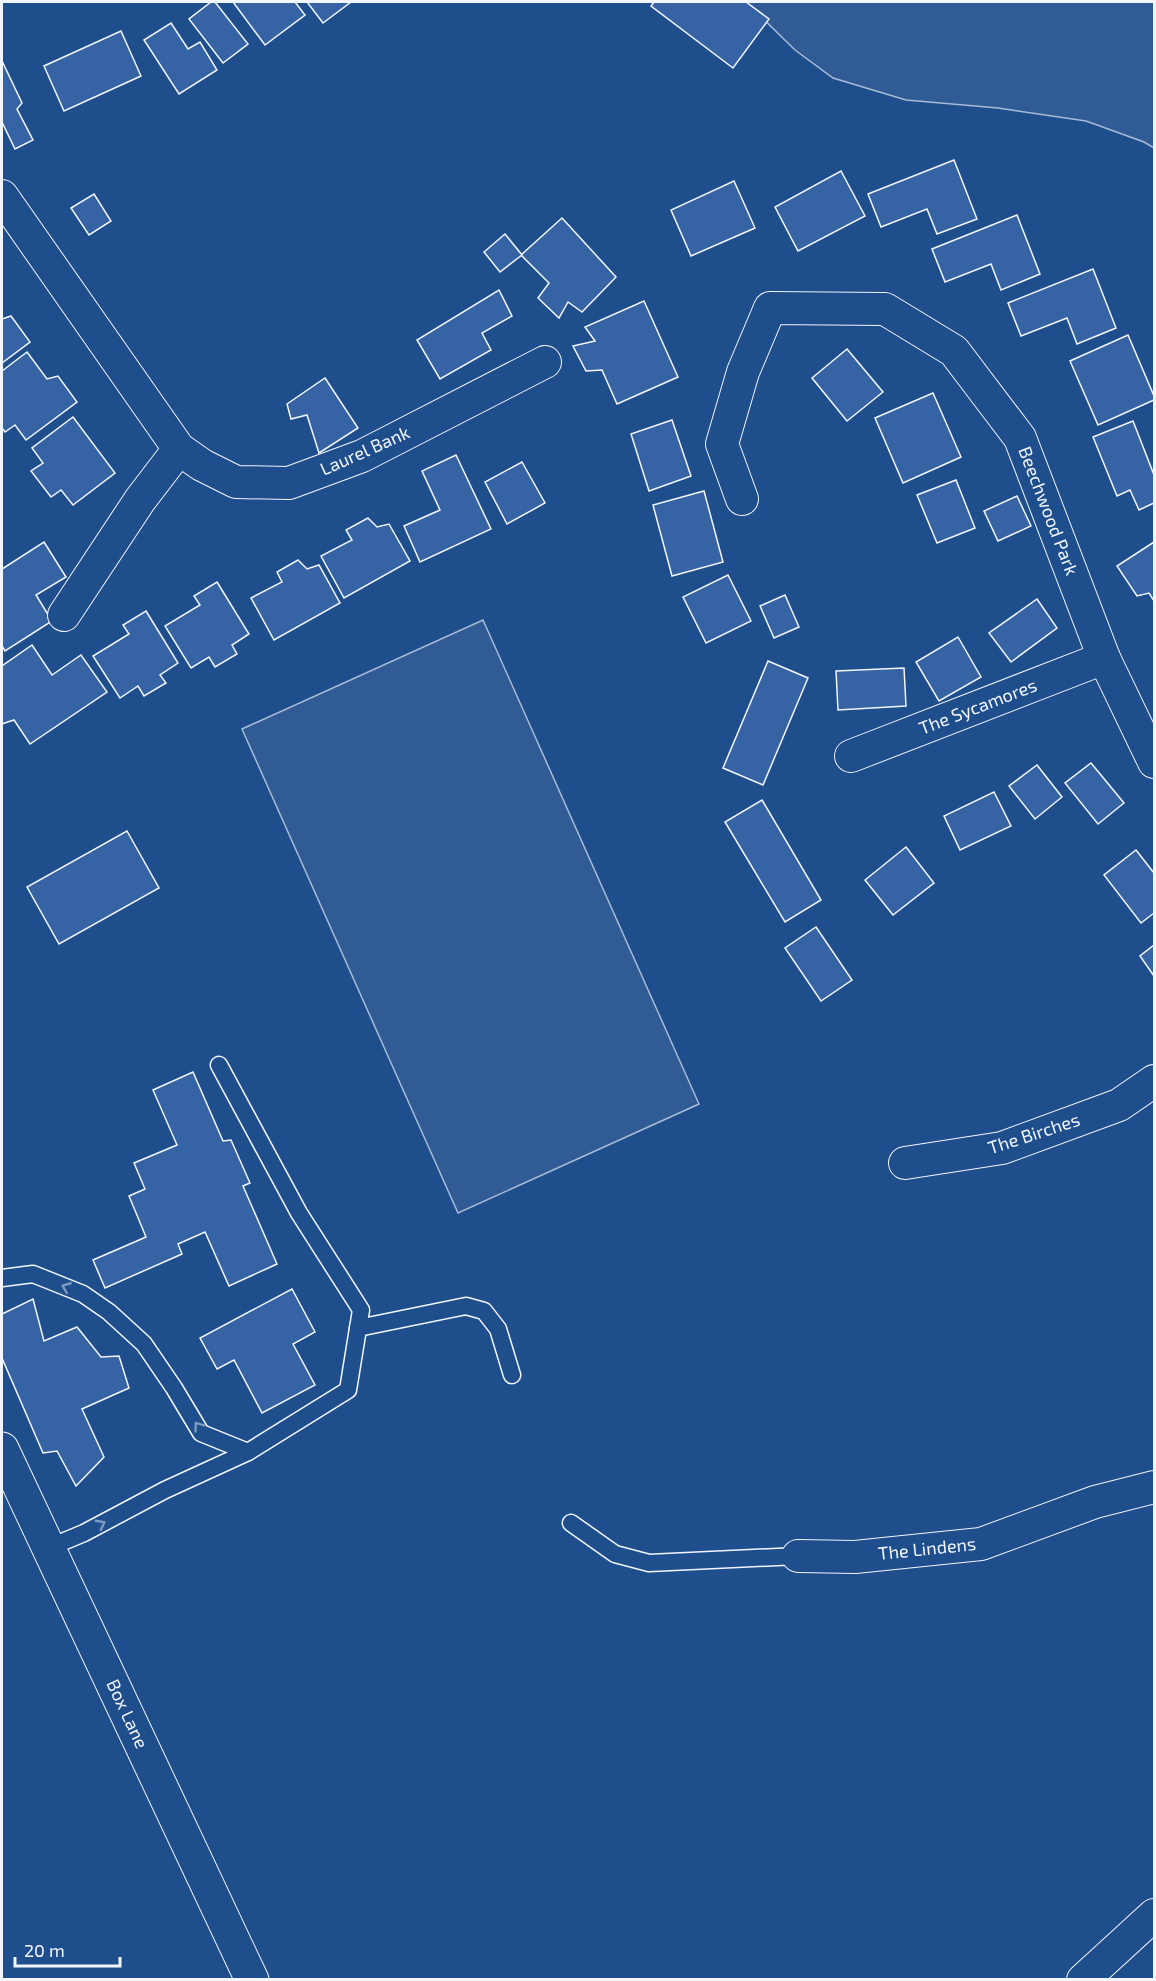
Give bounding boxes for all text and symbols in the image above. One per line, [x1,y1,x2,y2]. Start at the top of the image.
street label: Laurel Bank [316,421,413,480]
street label: Beechwood Park [1014,443,1084,578]
street label: The Sycamores [916,673,1040,739]
street label: The Birches [985,1108,1082,1158]
one-way arrow [62,1282,73,1294]
one-way arrow [194,1421,205,1432]
one-way arrow [95,1520,106,1531]
street label: The Lindens [877,1532,977,1564]
street label: Box Lane [102,1675,154,1752]
scale bar [15,1930,120,1968]
text: 20 m [24,1939,65,1961]

